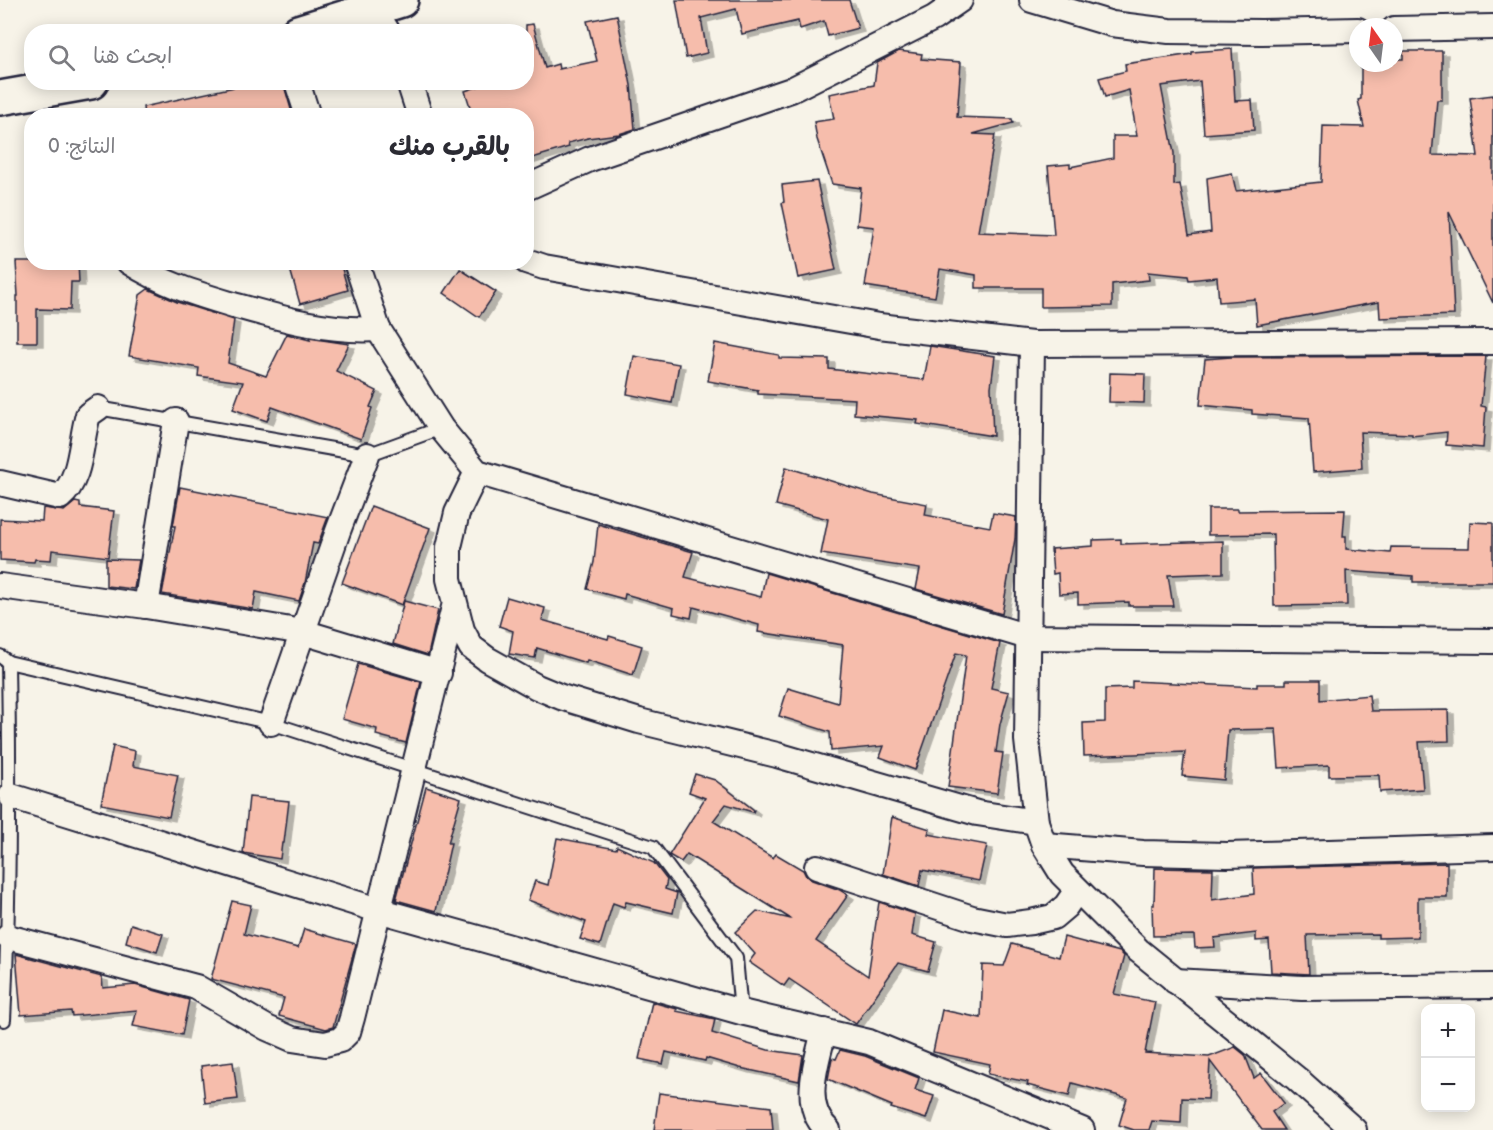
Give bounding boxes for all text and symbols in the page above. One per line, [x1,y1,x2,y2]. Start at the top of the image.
north arrow [1349,18,1403,72]
search box [24,24,534,90]
icon: search [45,41,78,74]
text: ابحث هنا [93,43,173,70]
text: بالقرب منك [389,132,510,163]
text: النتائج: 0 [48,135,115,159]
map controls [1421,1004,1475,1112]
button: + [1421,1004,1475,1058]
button: − [1421,1058,1475,1112]

